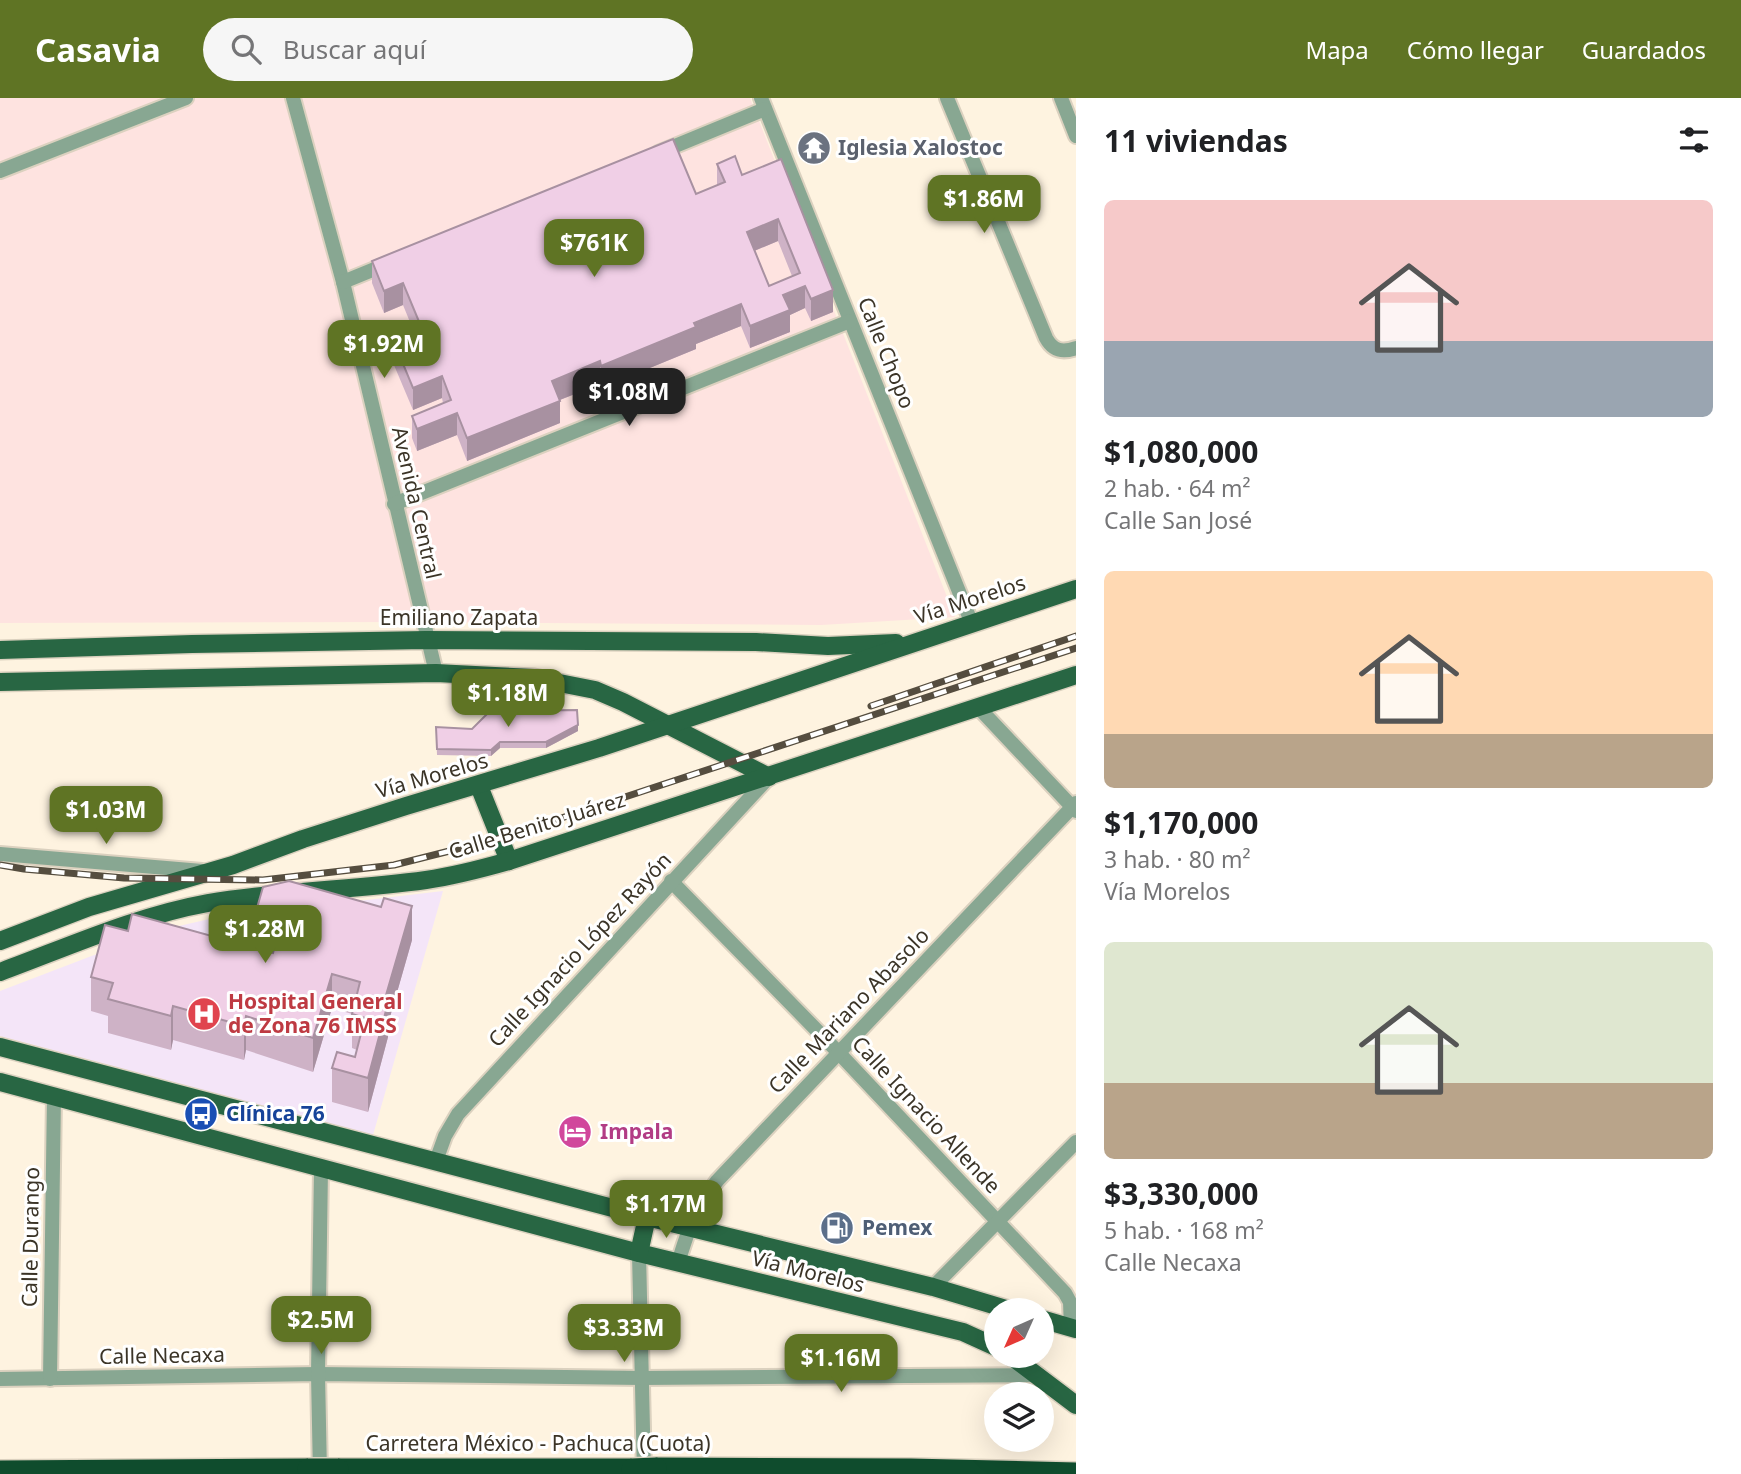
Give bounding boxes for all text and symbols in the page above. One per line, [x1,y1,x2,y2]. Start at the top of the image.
search box [203,18,693,81]
text: Casavia [35,27,161,72]
icon: search [227,30,265,68]
text: Buscar aquí [283,31,426,67]
text: Mapa [1305,33,1369,66]
text: Cómo llegar [1407,33,1544,66]
text: Guardados [1582,33,1706,66]
text: 11 viviendas [1104,120,1288,161]
icon: filters [1675,121,1713,159]
temple icon: Iglesia Xalostoc [795,129,833,167]
place label: Iglesia Xalostoc [838,133,1003,161]
pin: $1.86M [927,176,1041,235]
text: $1.86M [944,182,1024,214]
pin: $761K [545,220,643,279]
text: $761K [560,226,628,258]
icon: home [1346,245,1472,371]
street label: Calle Chopo [852,293,922,412]
pin: $1.92M [327,320,441,380]
text: $1.92M [344,327,424,359]
pin: $1.08M [572,368,686,428]
text: $1.08M [589,375,669,407]
street label: Avenida Central [386,424,448,582]
text: $1,080,000 [1104,431,1258,472]
text: 2 hab. · 64 m² [1104,472,1251,504]
text: Calle San José [1104,504,1252,536]
street label: Vía Morelos [911,568,1029,630]
street label: Emiliano Zapata [380,603,538,631]
icon: home [1346,616,1472,742]
pin: $1.18M [451,670,565,729]
text: $1.18M [468,676,548,708]
street label: Vía Morelos [372,746,491,804]
street label: Calle Benito Juárez [445,785,628,865]
pin: $1.03M [49,786,163,846]
text: $1.03M [66,793,146,825]
text: $1,170,000 [1104,802,1258,843]
text: 3 hab. · 80 m² [1104,843,1251,875]
street label: Calle Ignacio López Rayón [482,846,677,1053]
text: Vía Morelos [1104,875,1230,907]
pin: $1.28M [208,906,322,965]
text: $1.28M [225,912,305,944]
street label: Calle Mariano Abasolo [762,921,935,1099]
place label: Hospital General de Zona 76 IMSS [228,987,402,1039]
icon: home [1346,987,1472,1113]
hospital icon: Hospital General de Zona 76 IMSS [185,995,223,1033]
street label: Calle Ignacio Allende [846,1030,1007,1199]
bus stop icon: Clínica 76 [182,1095,220,1133]
place label: Clínica 76 [226,1099,325,1127]
hotel icon: Impala [556,1113,594,1151]
place label: Impala [600,1117,673,1145]
street label: Calle Durango [15,1167,45,1307]
text: $3,330,000 [1104,1173,1258,1214]
pin: $1.17M [609,1180,723,1240]
text: $1.17M [626,1187,706,1219]
fuel station icon: Pemex [818,1209,856,1247]
place label: Pemex [862,1213,933,1241]
text: 5 hab. · 168 m² [1104,1214,1264,1246]
street label: Vía Morelos [749,1243,868,1299]
text: Calle Necaxa [1104,1246,1242,1278]
pin: $2.5M [272,1296,370,1356]
north arrow [984,1298,1054,1368]
map controls [984,1298,1054,1452]
text: $2.5M [287,1303,355,1335]
pin: $3.33M [567,1304,681,1364]
text: $3.33M [584,1311,664,1343]
pin: $1.16M [784,1334,898,1394]
street label: Calle Necaxa [99,1340,225,1370]
text: $1.16M [801,1341,881,1373]
button: layers [984,1382,1054,1452]
street label: Carretera México - Pachuca (Cuota) [366,1429,710,1457]

